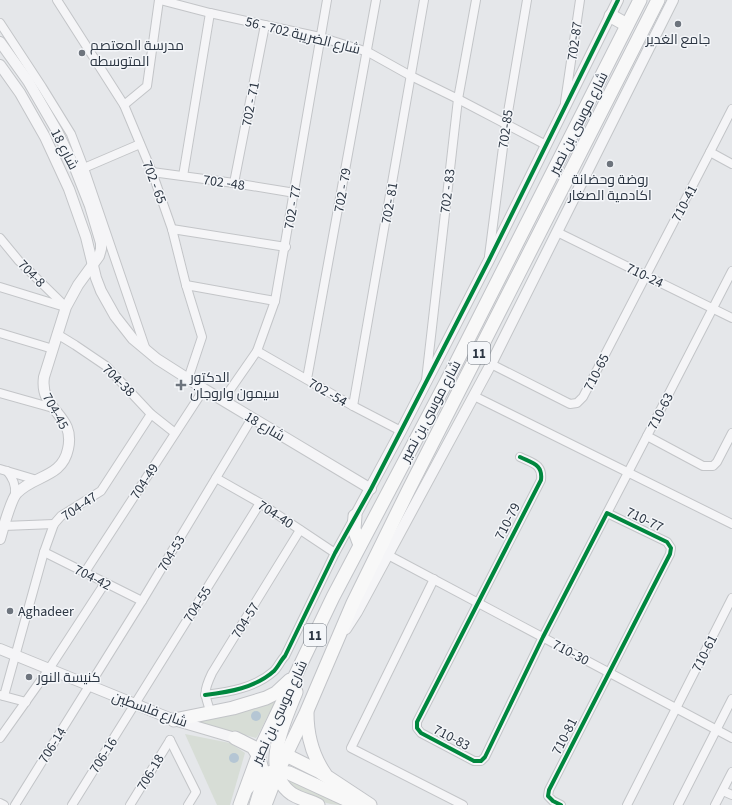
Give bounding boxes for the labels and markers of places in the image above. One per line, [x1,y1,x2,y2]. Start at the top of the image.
marker: جامع الغدير [673,19,683,29]
place label: جامع الغدير [645,30,710,50]
place label: مدرسة المعتصم المتوسطه [90,36,184,72]
marker: مدرسة المعتصم المتوسطه [77,48,87,58]
marker: روضة وحضانة اكادمية الصغار [605,159,615,169]
place label: روضة وحضانة اكادمية الصغار [567,170,652,206]
place label: الدكتور سيمون واروجان [189,368,279,404]
marker: الدكتور سيمون واروجان [175,379,187,391]
place label: Aghadeer [18,602,74,622]
marker: Aghadeer [5,606,15,616]
place label: كنيسة النور [36,668,100,688]
marker: كنيسة النور [24,672,34,682]

